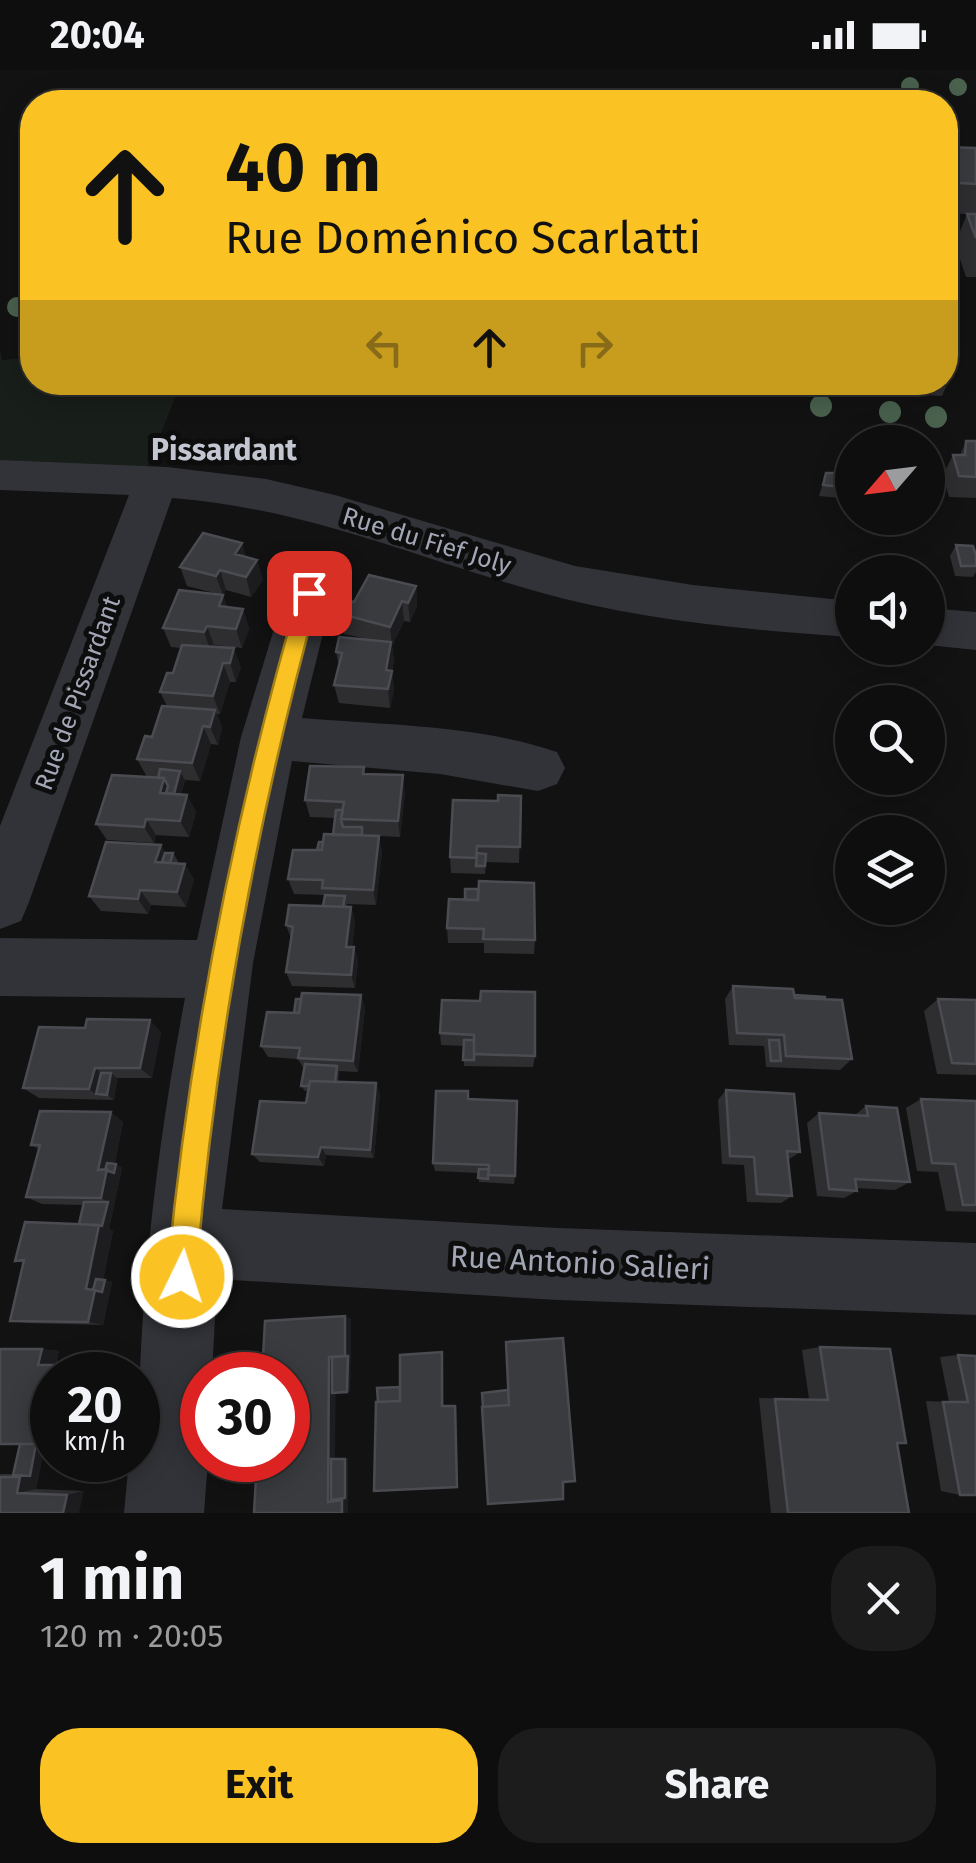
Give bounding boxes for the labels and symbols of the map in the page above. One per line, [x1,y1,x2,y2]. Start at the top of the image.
north arrow [835,425,945,535]
district label: Pissardant [151,432,297,468]
street label: Rue du Fief Joly [339,501,515,581]
pin [267,551,352,636]
street label: Rue de Pissardant [29,591,127,794]
position arrow [130,1225,234,1329]
street label: Rue Antonio Salieri [449,1238,711,1288]
speed limit sign: 30 [180,1352,310,1482]

